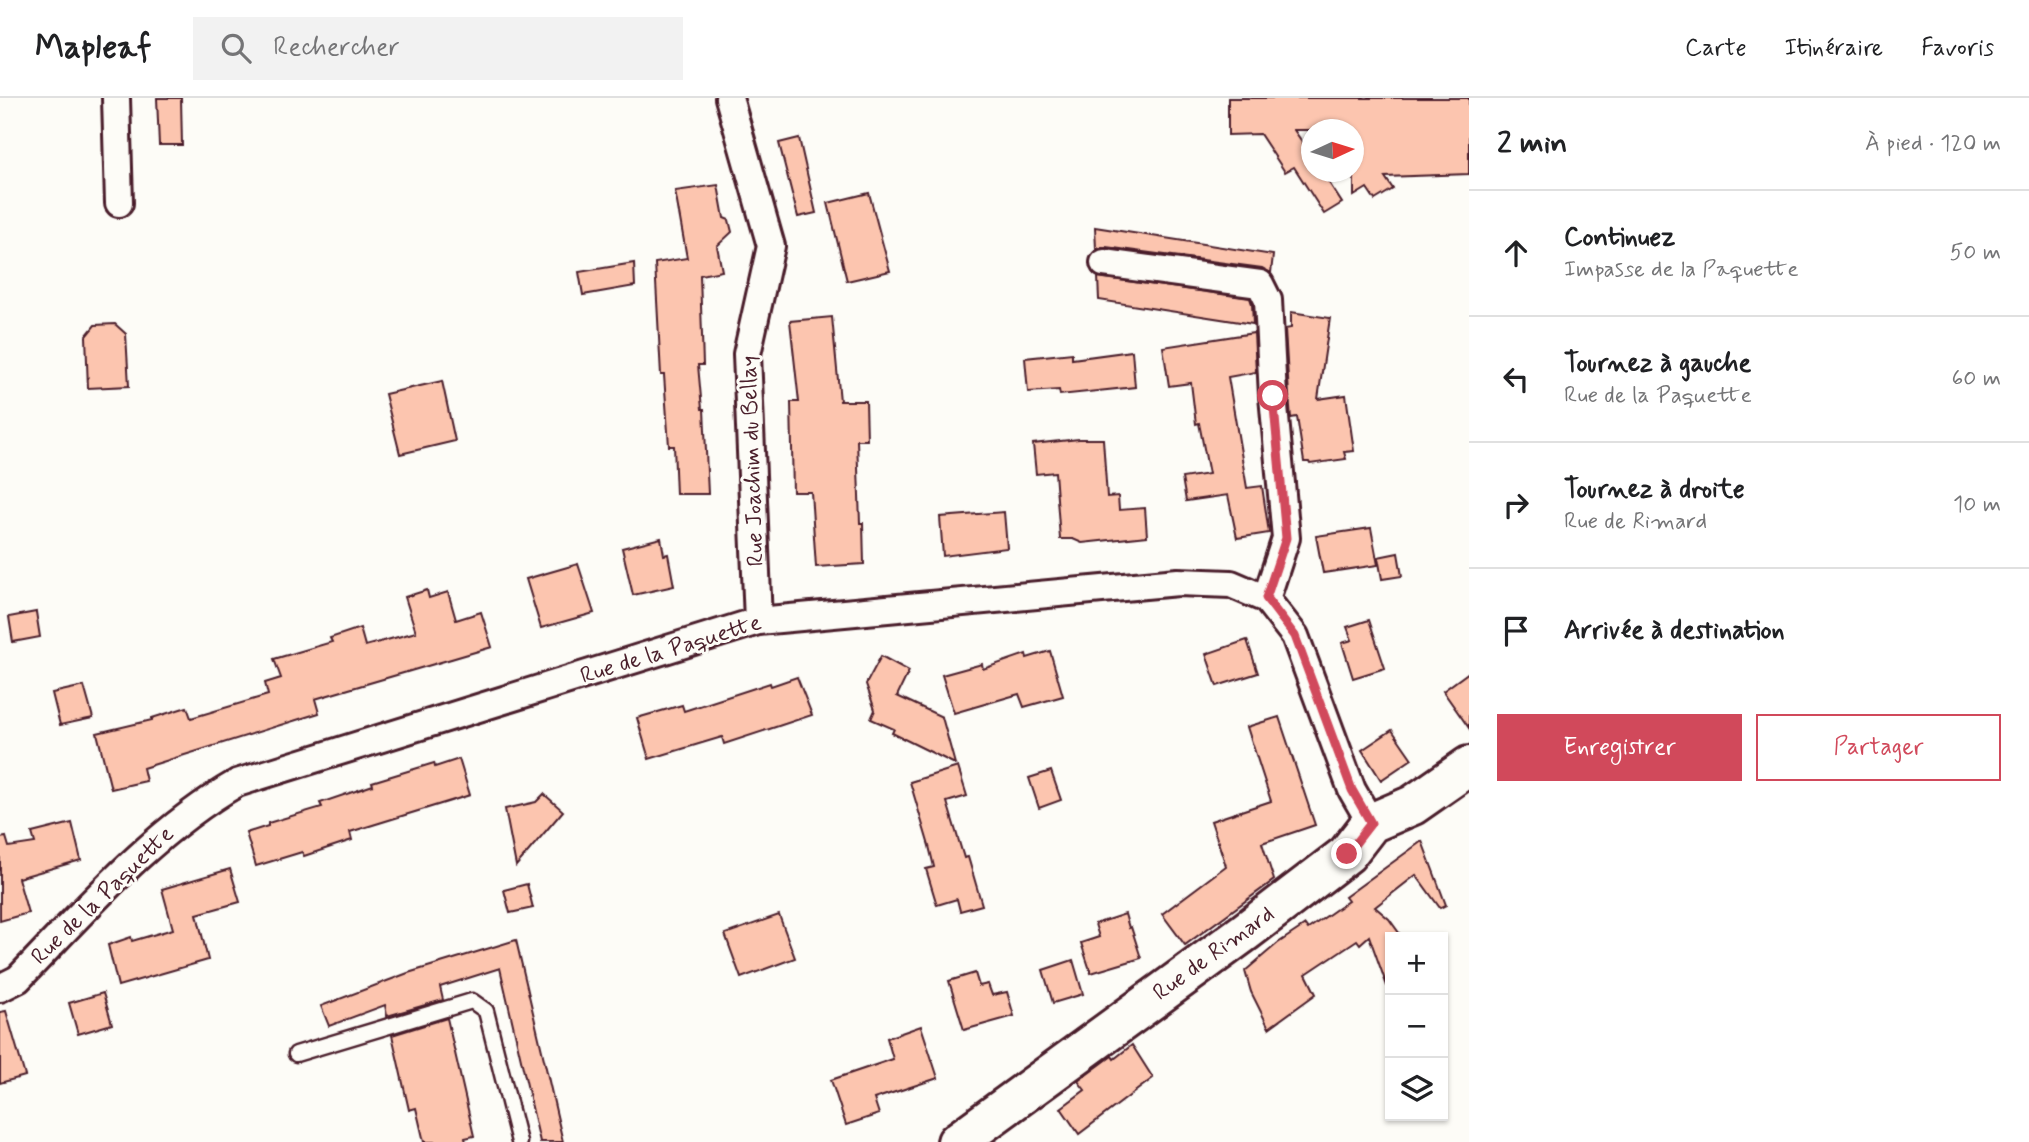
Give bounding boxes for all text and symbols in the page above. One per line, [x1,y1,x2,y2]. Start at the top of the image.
search box [193,17,683,80]
text: Mapleaf [35,26,151,70]
icon: search [217,29,255,67]
text: Rechercher [273,31,400,65]
text: Carte [1685,33,1747,64]
text: Itinéraire [1785,33,1883,64]
text: Favoris [1921,33,1994,64]
north arrow [1301,119,1364,182]
text: 2 min [1497,124,1567,163]
text: À pied · 120 m [1865,129,2001,159]
text: Continuez [1564,221,1675,255]
icon: ahead [1497,234,1535,272]
text: 50 m [1950,238,2001,268]
text: Impasse de la Paquette [1564,255,1799,285]
text: Tournez à gauche [1564,347,1751,381]
street label: Rue Joachim du Bellay [734,355,772,567]
icon: left [1497,360,1535,398]
text: 60 m [1952,364,2001,394]
route start [1257,380,1288,411]
text: Rue de la Paquette [1564,381,1752,411]
text: Tournez à droite [1564,473,1745,507]
icon: right [1497,486,1535,524]
text: 10 m [1953,490,2001,520]
text: Rue de Rimard [1564,507,1707,537]
street label: Rue de la Paquette [577,608,765,692]
icon: arrive [1497,612,1535,650]
text: Arrivée à destination [1564,614,1785,648]
button: Enregistrer [1497,714,1742,781]
button: Partager [1756,714,2001,781]
street label: Rue de la Paquette [25,820,181,972]
route end [1331,838,1362,869]
street label: Rue de Rimard [1147,900,1281,1008]
map controls [1385,932,1448,1121]
button: + [1385,932,1448,995]
button: − [1385,995,1448,1058]
button: layers [1385,1058,1448,1121]

